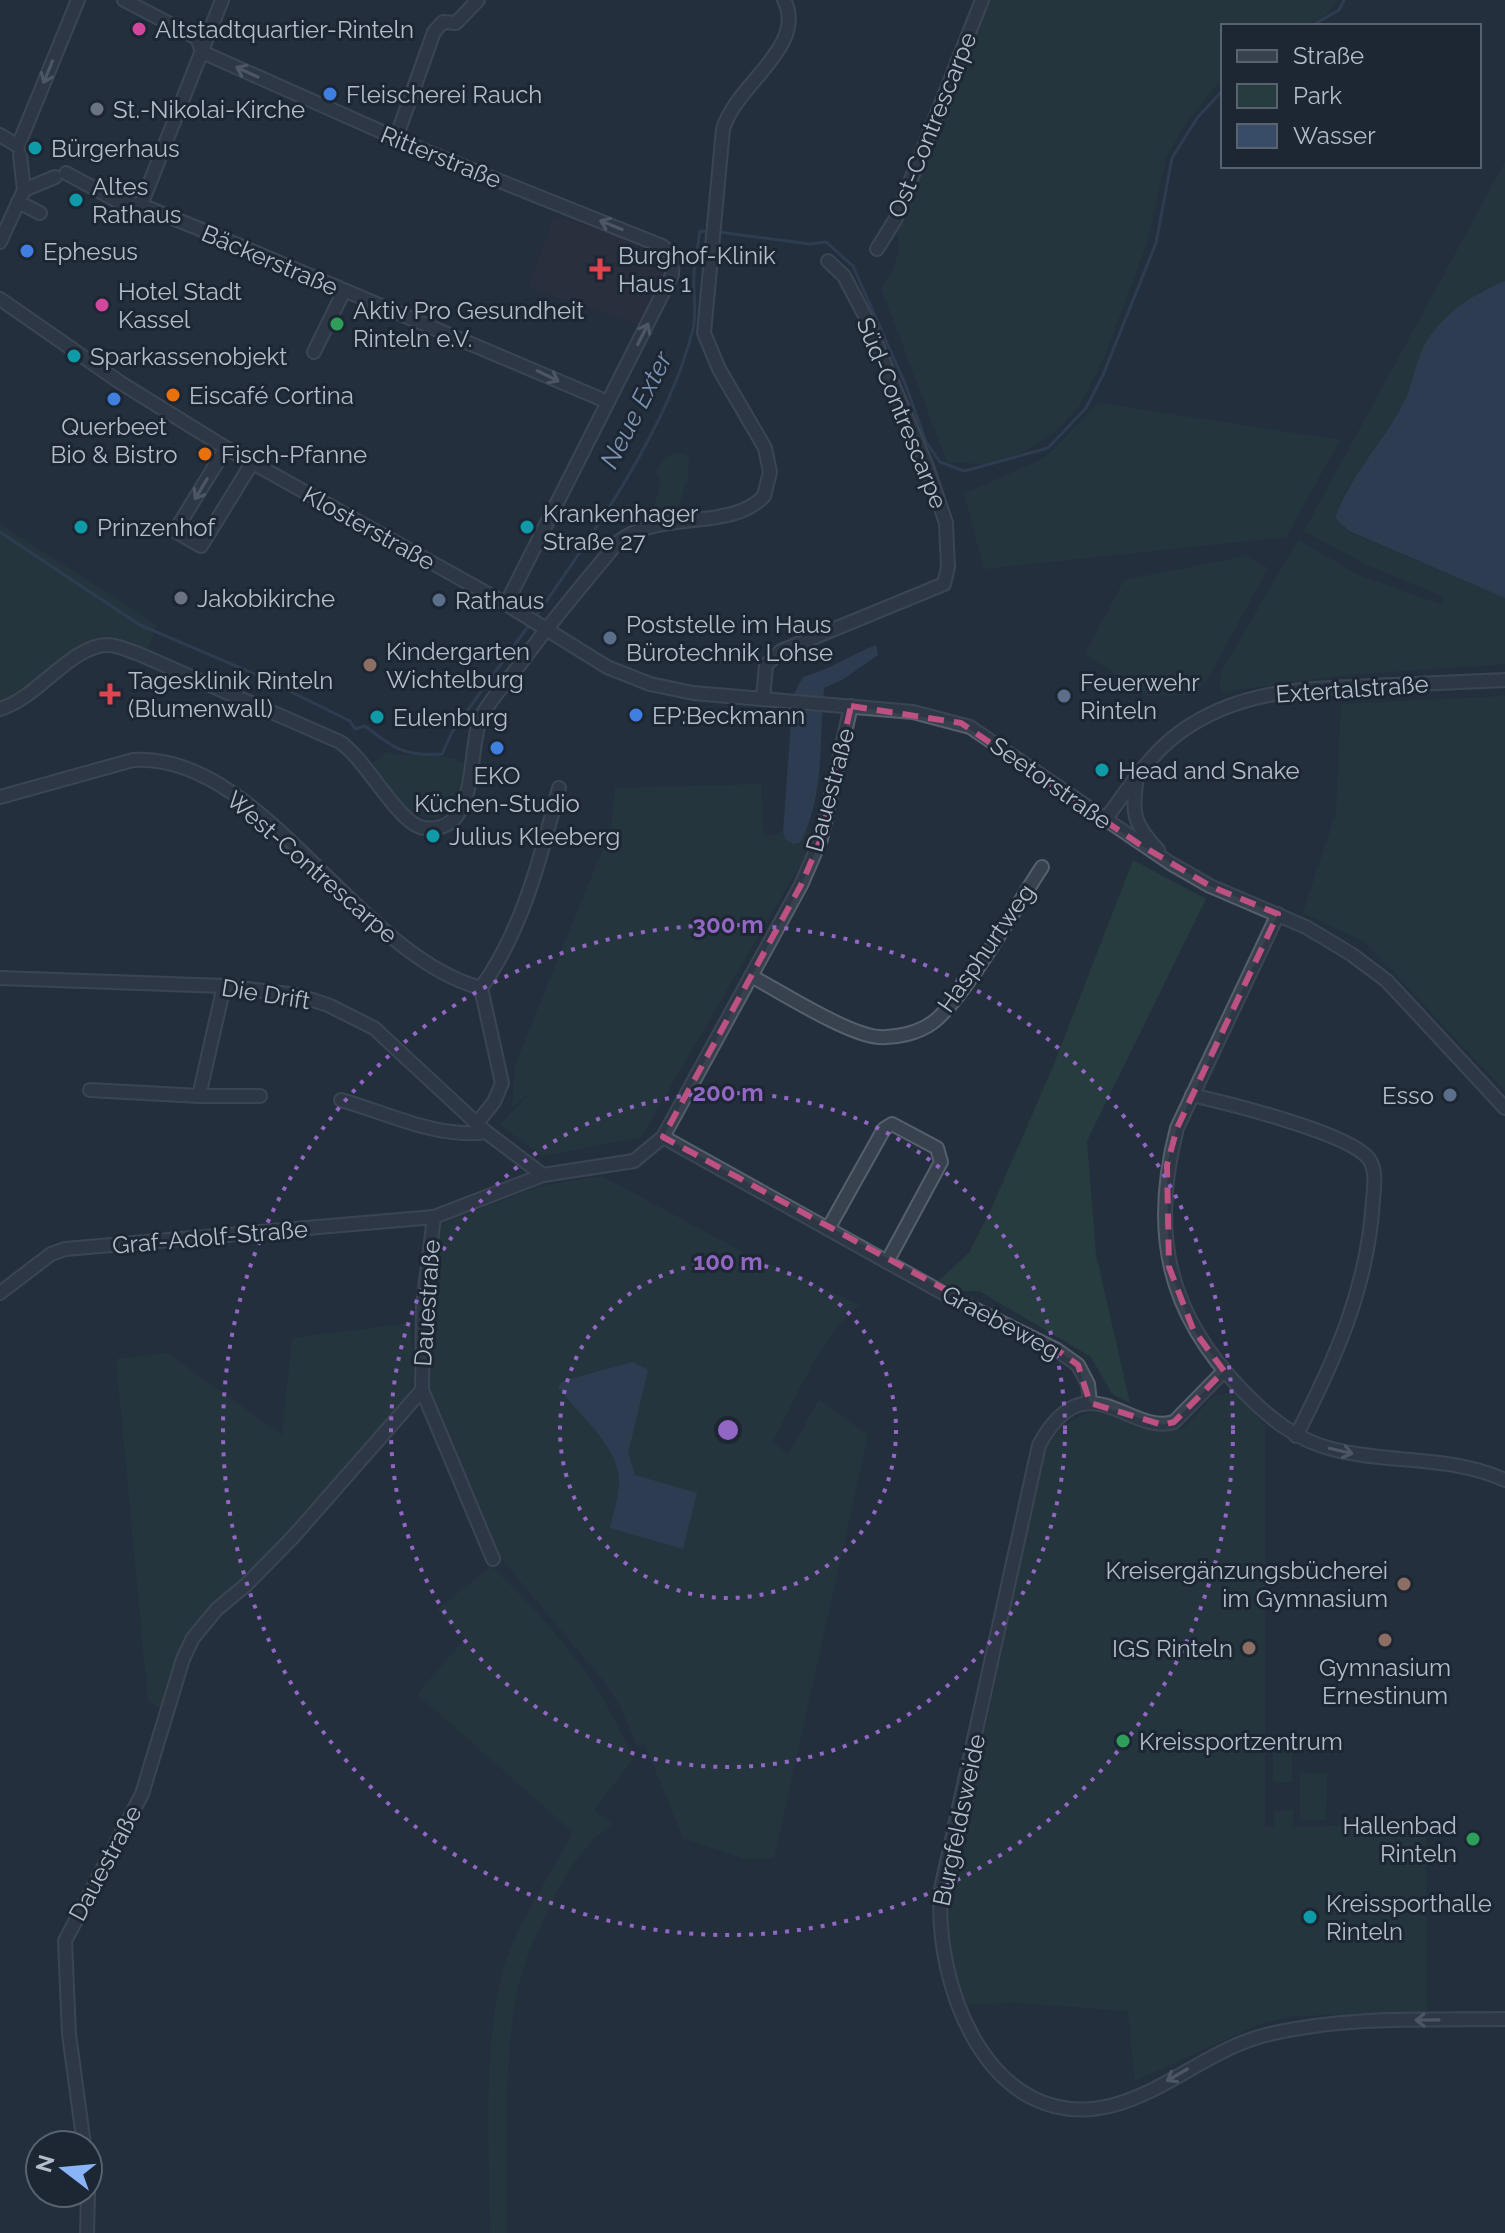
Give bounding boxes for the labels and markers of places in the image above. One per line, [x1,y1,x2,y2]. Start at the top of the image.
place label: Altstadtquartier-Rinteln [155,15,414,44]
marker: Altstadtquartier-Rinteln [130,20,148,38]
place label: Fleischerei Rauch [346,80,542,109]
marker: Fleischerei Rauch [321,85,339,103]
place label: St.-Nikolai-Kirche [113,95,305,124]
marker: St.-Nikolai-Kirche [88,100,106,118]
place label: Bürgerhaus [51,134,180,163]
marker: Bürgerhaus [26,139,44,157]
place label: Altes Rathaus [92,172,181,229]
marker: Altes Rathaus [67,191,85,209]
place label: Ephesus [43,237,138,266]
place label: Burghof-Klinik Haus 1 [618,241,776,298]
marker: Ephesus [18,242,36,260]
marker: Burghof-Klinik Haus 1 [589,258,611,280]
place label: Hotel Stadt Kassel [118,277,242,334]
marker: Hotel Stadt Kassel [93,296,111,314]
place label: Aktiv Pro Gesundheit Rinteln e.V. [353,296,584,353]
marker: Aktiv Pro Gesundheit Rinteln e.V. [328,315,346,333]
place label: Sparkassenobjekt [90,342,287,371]
marker: Sparkassenobjekt [65,347,83,365]
place label: Eiscafé Cortina [189,381,354,410]
marker: Eiscafé Cortina [164,386,182,404]
marker: Querbeet Bio & Bistro [105,390,123,408]
place label: Querbeet Bio & Bistro [51,412,177,469]
place label: Fisch-Pfanne [221,440,367,469]
marker: Fisch-Pfanne [196,445,214,463]
place label: Krankenhager Straße 27 [543,499,699,556]
place label: Prinzenhof [97,513,216,542]
marker: Prinzenhof [72,518,90,536]
marker: Krankenhager Straße 27 [518,518,536,536]
place label: Jakobikirche [197,584,335,613]
place label: Rathaus [455,586,544,615]
marker: Jakobikirche [172,589,190,607]
marker: Rathaus [430,591,448,609]
place label: Poststelle im Haus Bürotechnik Lohse [626,610,833,667]
marker: Poststelle im Haus Bürotechnik Lohse [601,629,619,647]
place label: Kindergarten Wichtelburg [386,637,530,694]
marker: Kindergarten Wichtelburg [361,656,379,674]
place label: Tagesklinik Rinteln (Blumenwall) [128,666,333,723]
place label: Feuerwehr Rinteln [1080,668,1200,725]
marker: Tagesklinik Rinteln (Blumenwall) [99,683,121,705]
marker: Feuerwehr Rinteln [1055,687,1073,705]
place label: EP:Beckmann [652,701,805,730]
place label: Eulenburg [393,703,508,732]
marker: EP:Beckmann [627,706,645,724]
marker: Eulenburg [368,708,386,726]
marker: EKO Küchen-Studio [488,739,506,757]
place label: Head and Snake [1118,756,1300,785]
place label: EKO Küchen-Studio [414,761,580,818]
marker: Head and Snake [1093,761,1111,779]
place label: Julius Kleeberg [449,822,620,851]
marker: Julius Kleeberg [424,827,442,845]
place label: Esso [1382,1081,1434,1110]
marker: Esso [1441,1086,1459,1104]
centre of rings [714,1416,742,1444]
place label: Kreisergänzungsbücherei im Gymnasium [1105,1556,1388,1613]
marker: Kreisergänzungsbücherei im Gymnasium [1395,1575,1413,1593]
marker: Gymnasium Ernestinum [1376,1631,1394,1649]
place label: IGS Rinteln [1112,1634,1233,1663]
marker: IGS Rinteln [1240,1639,1258,1657]
place label: Gymnasium Ernestinum [1319,1653,1451,1710]
place label: Kreissportzentrum [1139,1727,1343,1756]
marker: Kreissportzentrum [1114,1732,1132,1750]
place label: Hallenbad Rinteln [1342,1811,1457,1868]
marker: Hallenbad Rinteln [1464,1830,1482,1848]
place label: Kreissporthalle Rinteln [1326,1889,1492,1946]
marker: Kreissporthalle Rinteln [1301,1908,1319,1926]

